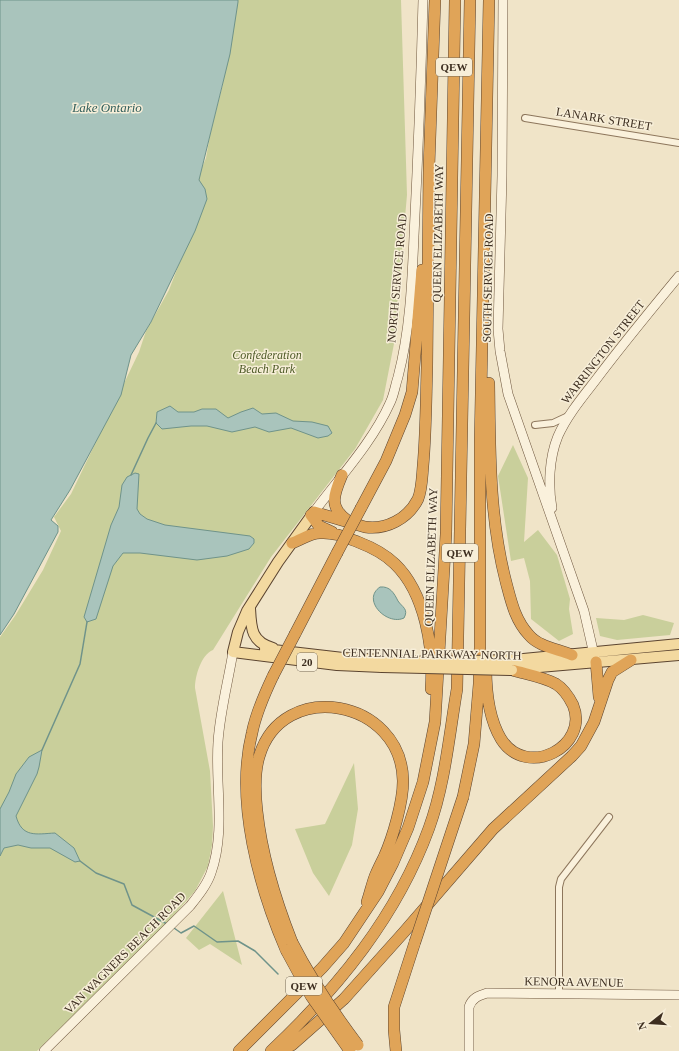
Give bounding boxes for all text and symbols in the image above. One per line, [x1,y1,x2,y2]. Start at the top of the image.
road number: QEW [436,58,472,76]
water label: Lake Ontario [71,100,142,115]
street label: LANARK STREET [555,104,654,134]
street label: QUEEN ELIZABETH WAY [430,163,446,302]
street label: NORTH SERVICE ROAD [384,212,410,343]
street label: SOUTH SERVICE ROAD [480,213,496,343]
street label: WARRINGTON STREET [558,297,648,407]
park label: Confederation Beach Park [232,348,302,376]
street label: QUEEN ELIZABETH WAY [422,487,440,627]
road number: QEW [442,544,478,562]
street label: CENTENNIAL PARKWAY NORTH [342,645,522,663]
road number: 20 [297,653,317,671]
street label: VAN WAGNERS BEACH ROAD [61,889,189,1017]
street label: KENORA AVENUE [524,974,624,990]
road number: QEW [286,977,322,995]
north arrow [631,1003,671,1043]
text: N [635,1020,648,1031]

